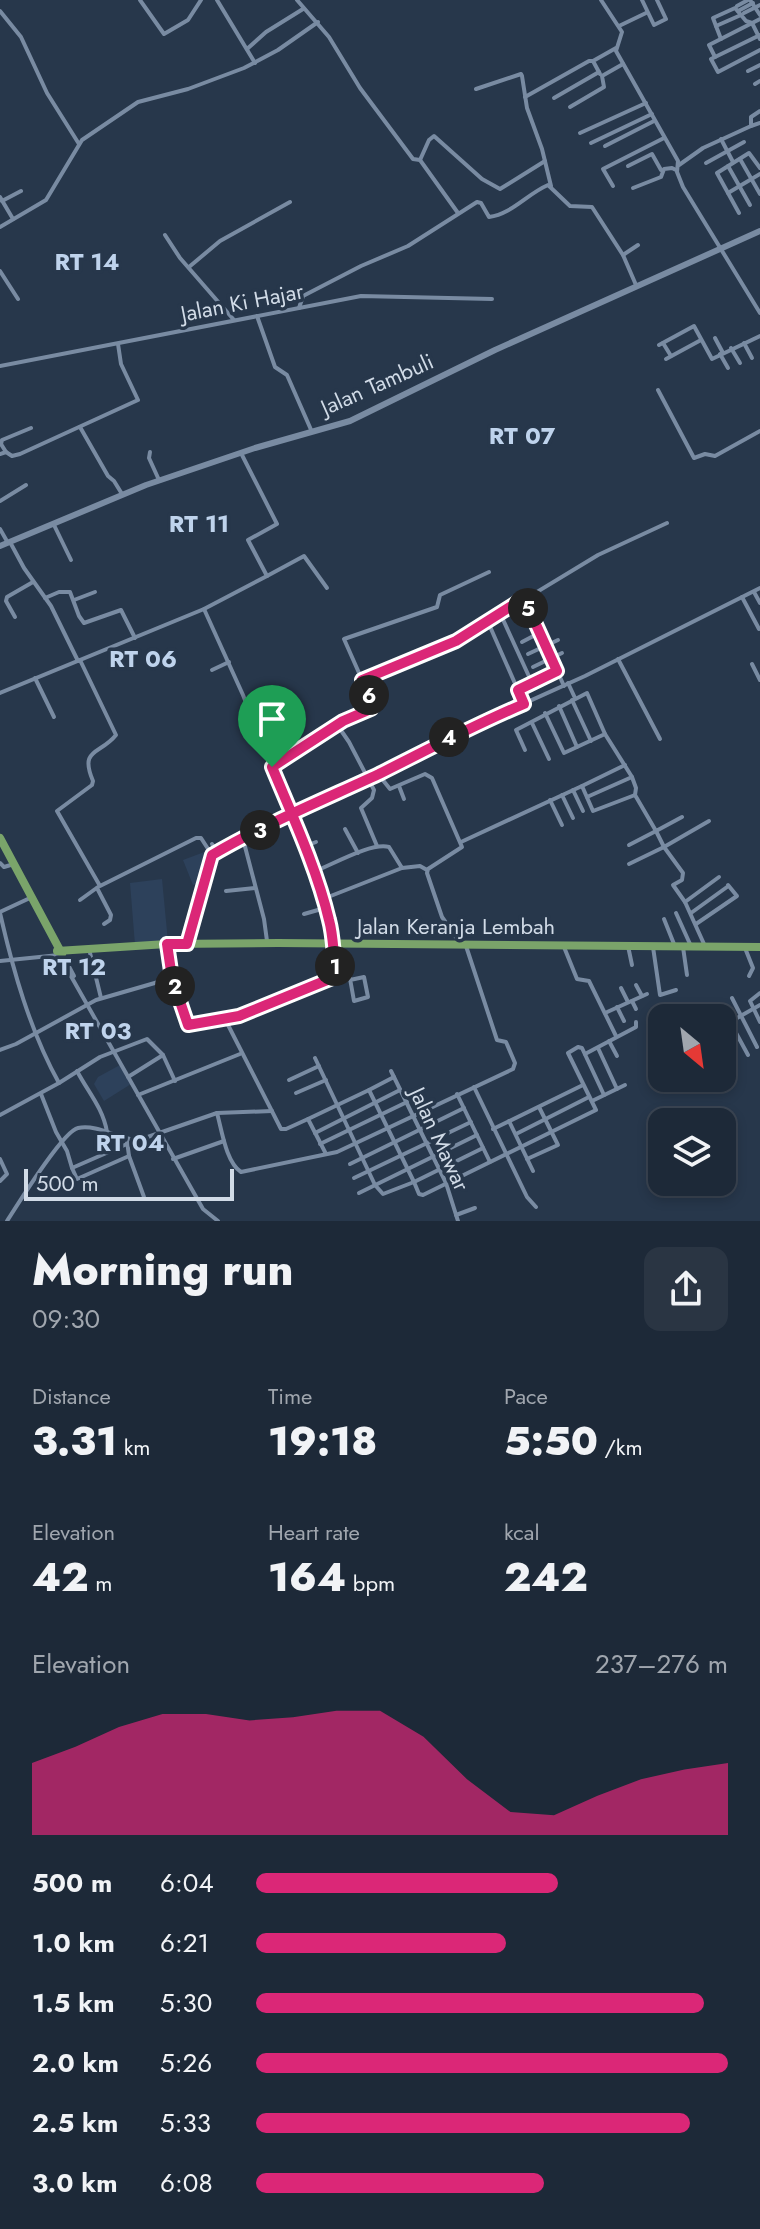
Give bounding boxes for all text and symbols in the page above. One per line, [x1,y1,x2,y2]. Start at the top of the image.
district label: RT 14 [54,244,120,279]
street label: Jalan Ki Hajar [175,274,307,330]
street label: Jalan Tambuli [313,345,438,424]
district label: RT 07 [489,418,556,453]
district label: RT 11 [169,506,229,541]
pin: 5 [508,588,548,628]
text: 5 [521,592,535,624]
district label: RT 06 [109,641,177,676]
pin: 6 [349,675,389,715]
text: 6 [362,679,376,711]
pin [238,685,306,767]
icon: arrive [250,697,294,741]
pin: 4 [429,717,469,757]
text: 4 [441,721,457,753]
pin: 3 [240,810,280,850]
text: 3 [253,814,267,846]
street label: Jalan Keranja Lembah [354,910,555,942]
pin: 1 [315,946,355,986]
district label: RT 12 [42,949,106,984]
text: 1 [329,950,341,982]
pin: 2 [155,966,195,1006]
text: 2 [168,970,182,1002]
north arrow [648,1004,736,1092]
map controls [648,1004,736,1196]
district label: RT 03 [65,1013,132,1048]
street label: Jalan Mawar [401,1079,478,1196]
button: layers [648,1108,736,1196]
district label: RT 04 [96,1125,164,1160]
scale bar [24,1165,234,1201]
text: 500 m [36,1167,99,1199]
text: Morning run [32,1238,294,1302]
button: share [644,1247,728,1331]
text: 09:30 [32,1300,100,1338]
text: Distance [32,1380,111,1412]
text: Time [268,1380,312,1412]
text: Pace [504,1380,548,1412]
text: 3.31 [32,1412,117,1470]
text: 19:18 [268,1412,377,1470]
text: 5:50 [504,1412,598,1470]
text: km [117,1431,151,1463]
text: /km [598,1431,643,1463]
text: Elevation [32,1516,115,1548]
text: Heart rate [268,1516,360,1548]
text: kcal [504,1516,540,1548]
text: 42 [32,1548,89,1606]
text: 164 [268,1548,346,1606]
text: 242 [504,1548,588,1606]
text: m [89,1567,112,1599]
text: bpm [346,1567,395,1599]
text: Elevation [32,1645,130,1683]
text: 237–276 m [595,1645,728,1683]
text: 500 m [32,1864,112,1902]
text: 6:04 [160,1864,214,1902]
text: 1.0 km [32,1924,115,1962]
text: 6:21 [160,1924,209,1962]
text: 1.5 km [32,1984,115,2022]
text: 5:30 [160,1984,212,2022]
text: 2.0 km [32,2044,119,2082]
text: 5:26 [160,2044,212,2082]
text: 2.5 km [32,2104,118,2142]
text: 5:33 [160,2104,211,2142]
text: 3.0 km [32,2164,117,2202]
text: 6:08 [160,2164,213,2202]

